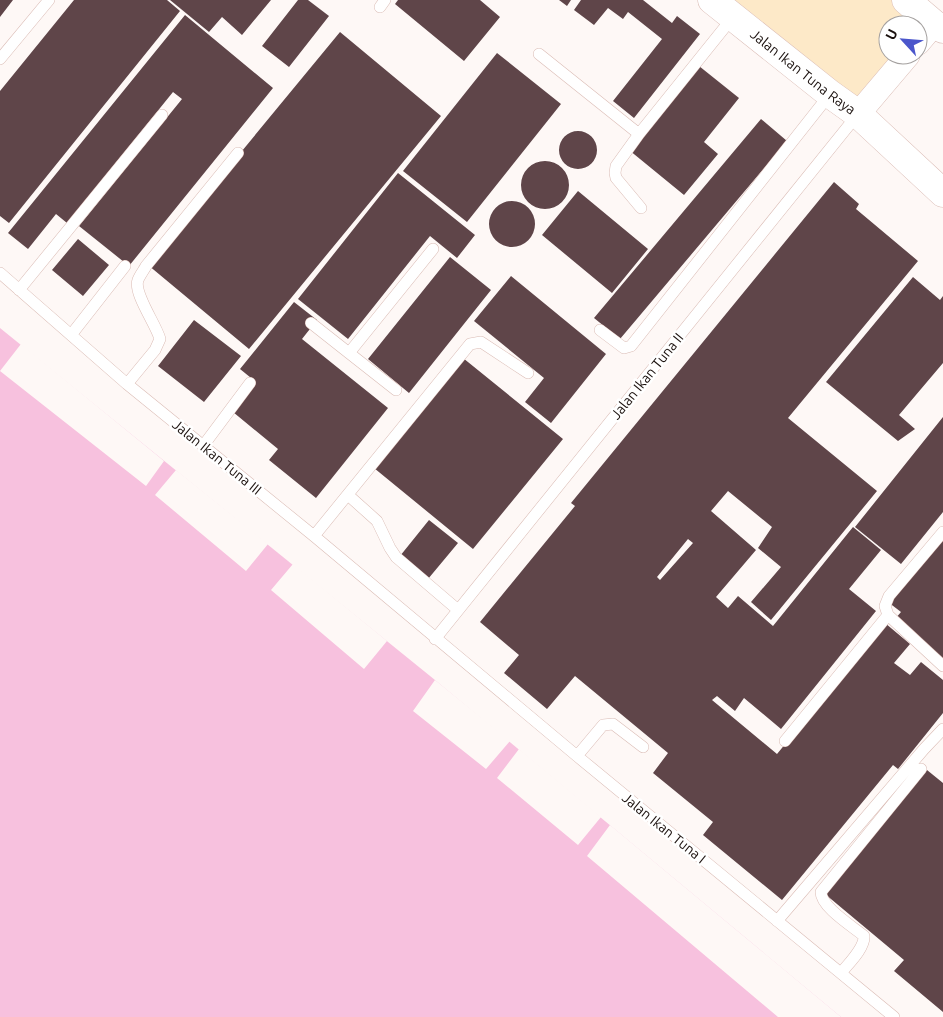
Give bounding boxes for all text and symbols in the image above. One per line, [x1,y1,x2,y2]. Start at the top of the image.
north arrow [878,15,928,65]
street label: Jalan Ikan Tuna Raya [747,26,859,118]
text: U [882,26,901,42]
street label: Jalan Ikan Tuna II [607,330,687,422]
street label: Jalan Ikan Tuna III [169,416,265,498]
street label: Jalan Ikan Tuna I [619,790,709,866]

